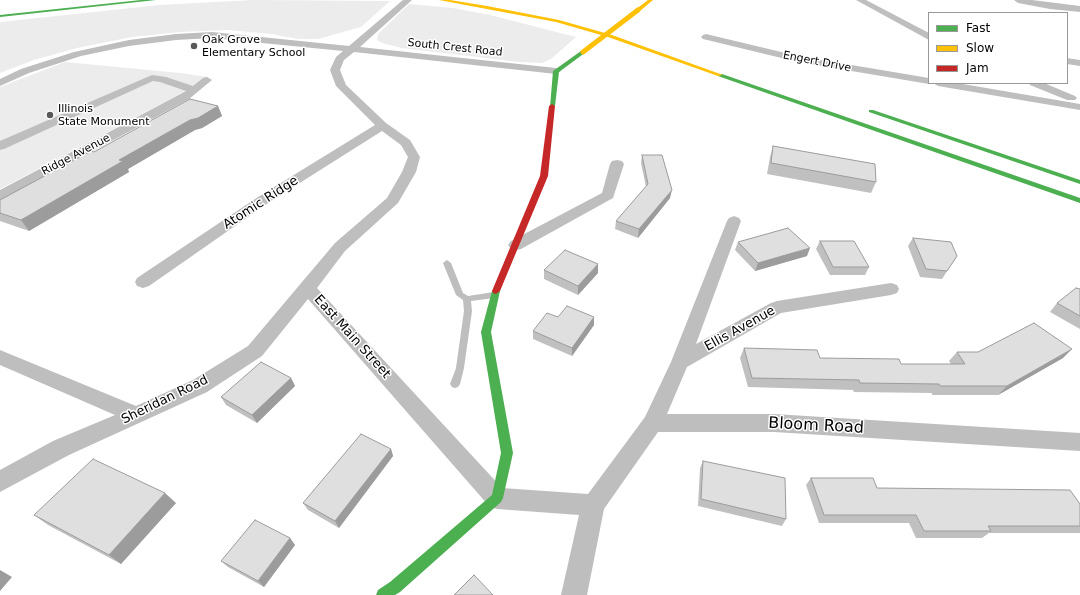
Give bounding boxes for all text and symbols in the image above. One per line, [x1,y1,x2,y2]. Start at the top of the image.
legend [928,12,1068,84]
text: Fast [966,21,990,35]
place label: Oak Grove Elementary School [202,33,305,59]
street label: South Crest Road [407,36,503,60]
marker: Oak Grove Elementary School [189,41,199,51]
text: Slow [966,41,994,55]
street label: Engert Drive [782,49,852,75]
text: Jam [966,61,989,75]
place label: Illinois State Monument [58,102,150,128]
marker: Illinois State Monument [45,110,55,120]
street label: Ridge Avenue [39,131,113,179]
street label: Atomic Ridge [221,173,301,233]
street label: East Main Street [310,292,394,382]
street label: Ellis Avenue [702,303,778,355]
street label: Sheridan Road [119,372,211,428]
street label: Bloom Road [768,414,864,438]

